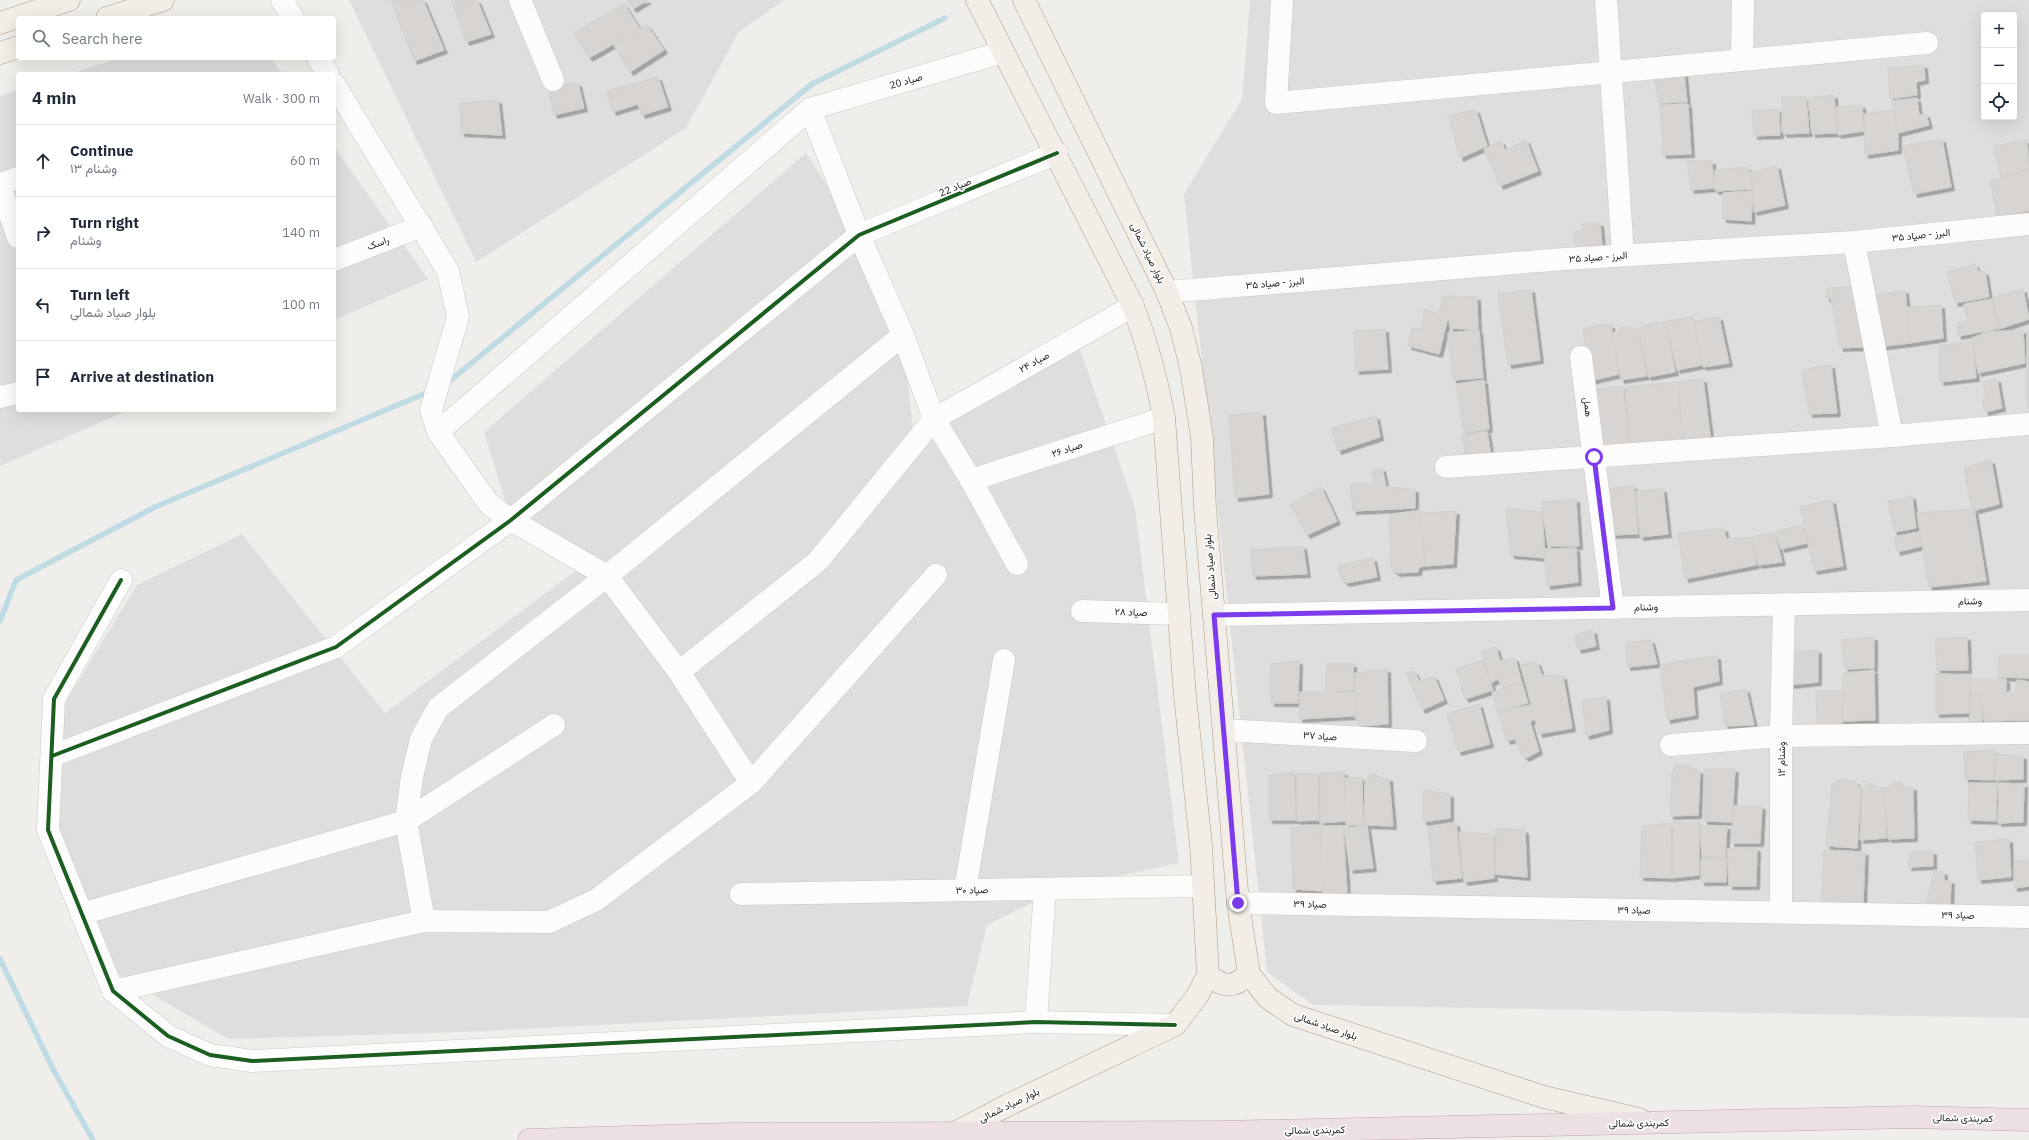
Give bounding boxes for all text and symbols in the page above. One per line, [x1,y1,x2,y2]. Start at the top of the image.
map controls [1981,12,2017,120]
button: + [1981,12,2017,48]
search box [16,16,336,60]
icon: search [30,27,52,49]
text: Search here [62,29,142,48]
button: − [1981,48,2017,84]
street label: صیاد 20 [888,70,924,92]
button: locate [1981,84,2017,120]
text: 4 min [32,87,76,109]
text: Walk · 300 m [243,90,320,107]
text: Continue [70,141,134,160]
icon: ahead [32,150,54,172]
text: 60 m [290,152,320,169]
text: وشنام ۱۳ [70,160,117,177]
street label: صیاد 22 [937,174,973,200]
text: Turn right [70,213,139,232]
street label: بلوار صیاد شمالی [1128,220,1168,286]
icon: right [32,222,54,244]
text: 140 m [282,224,320,241]
street label: البرز - صیاد ۳۵ [1891,225,1951,245]
text: وشنام [70,232,102,249]
street label: راسک [365,233,391,253]
street label: البرز - صیاد ۳۵ [1568,248,1628,266]
street label: البرز - صیاد ۳۵ [1245,274,1305,292]
text: Turn left [70,285,130,304]
icon: left [32,294,54,316]
text: 100 m [282,296,320,313]
text: بلوار صیاد شمالی [70,304,156,321]
street label: صیاد ۲۴ [1017,348,1051,376]
icon: arrive [32,366,54,388]
text: Arrive at destination [70,367,214,386]
street label: همل [1580,397,1596,417]
street label: صیاد ۲۶ [1050,438,1084,460]
route start [1585,448,1603,466]
street label: بلوار صیاد شمالی [1201,533,1219,600]
street label: وشنام [1958,594,1982,608]
street label: وشنام [1634,600,1658,614]
street label: صیاد ۲۸ [1114,605,1148,619]
street label: صیاد ۳۷ [1302,728,1338,744]
street label: وشنام ۱۲ [1775,742,1788,776]
street label: صیاد ۳۰ [956,883,988,897]
route end [1229,894,1247,912]
street label: صیاد ۳۹ [1293,897,1327,911]
street label: صیاد ۳۹ [1617,903,1651,917]
street label: صیاد ۳۹ [1941,908,1975,922]
street label: بلوار صیاد شمالی [1293,1009,1359,1043]
street label: بلوار صیاد شمالی [976,1085,1042,1125]
street label: کمربندی شمالی [1933,1111,1994,1125]
street label: کمربندی شمالی [1609,1116,1670,1130]
street label: کمربندی شمالی [1285,1123,1346,1137]

